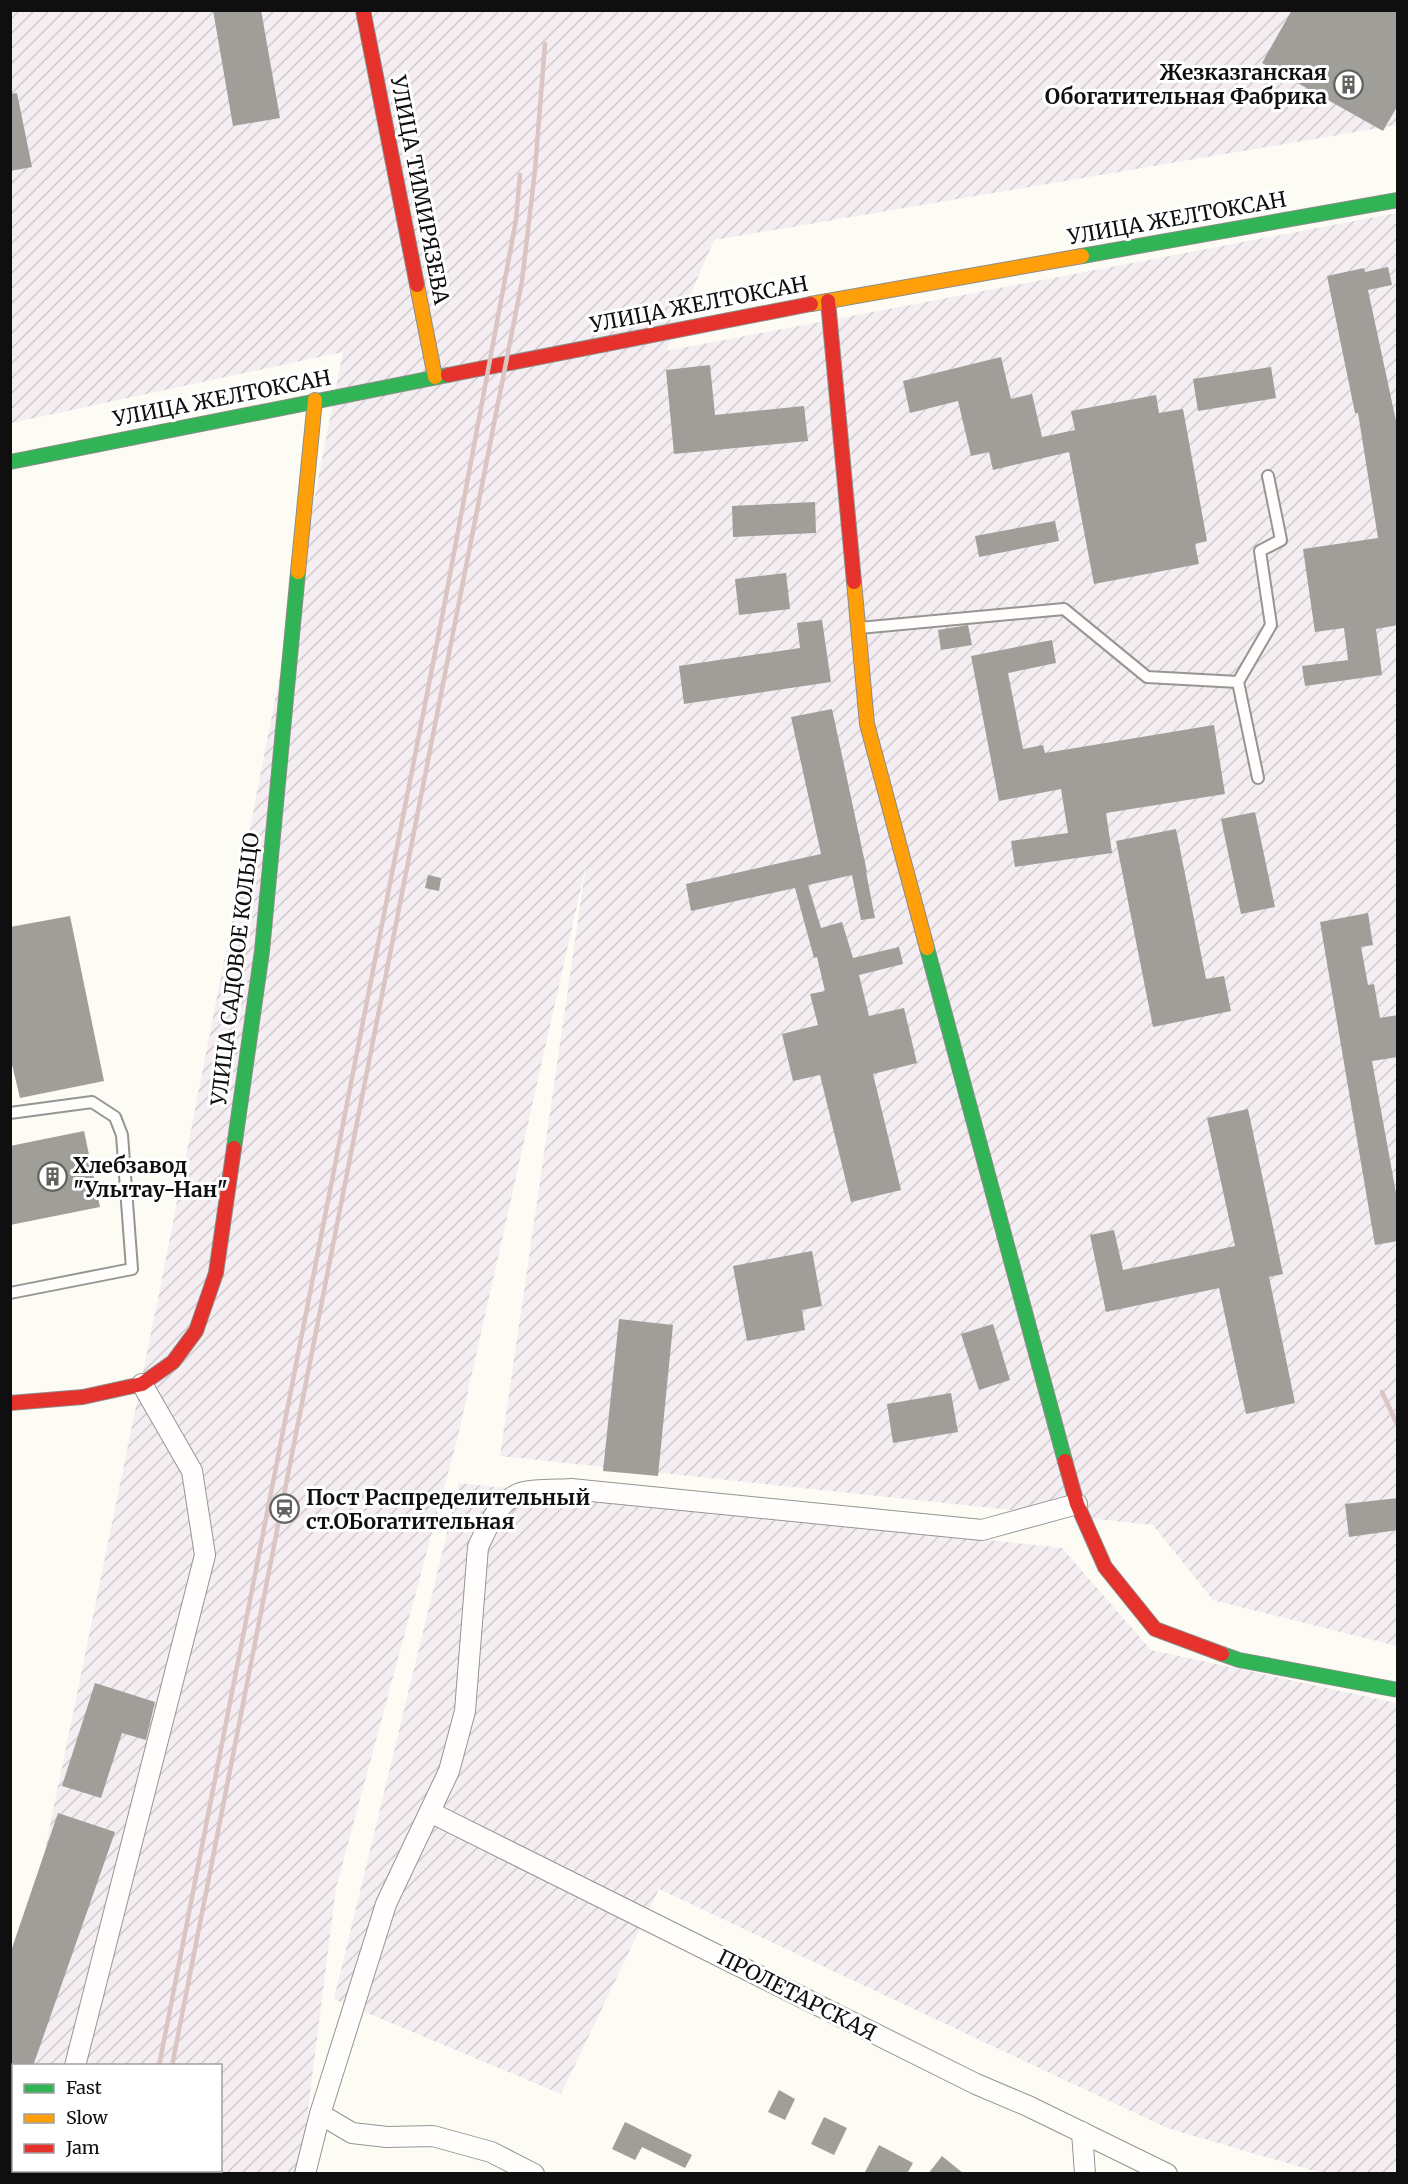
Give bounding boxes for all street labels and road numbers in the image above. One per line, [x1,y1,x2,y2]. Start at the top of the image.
street label: УЛИЦА ТИМИРЯЗЕВА [384,72,455,307]
street label: УЛИЦА ЖЕЛТОКСАН [1065,185,1288,251]
street label: УЛИЦА ЖЕЛТОКСАН [587,270,810,339]
street label: УЛИЦА ЖЕЛТОКСАН [110,364,333,433]
street label: УЛИЦА САДОВОЕ КОЛЬЦО [205,831,265,1108]
street label: ПРОЛЕТАРСКАЯ [713,1943,881,2047]

